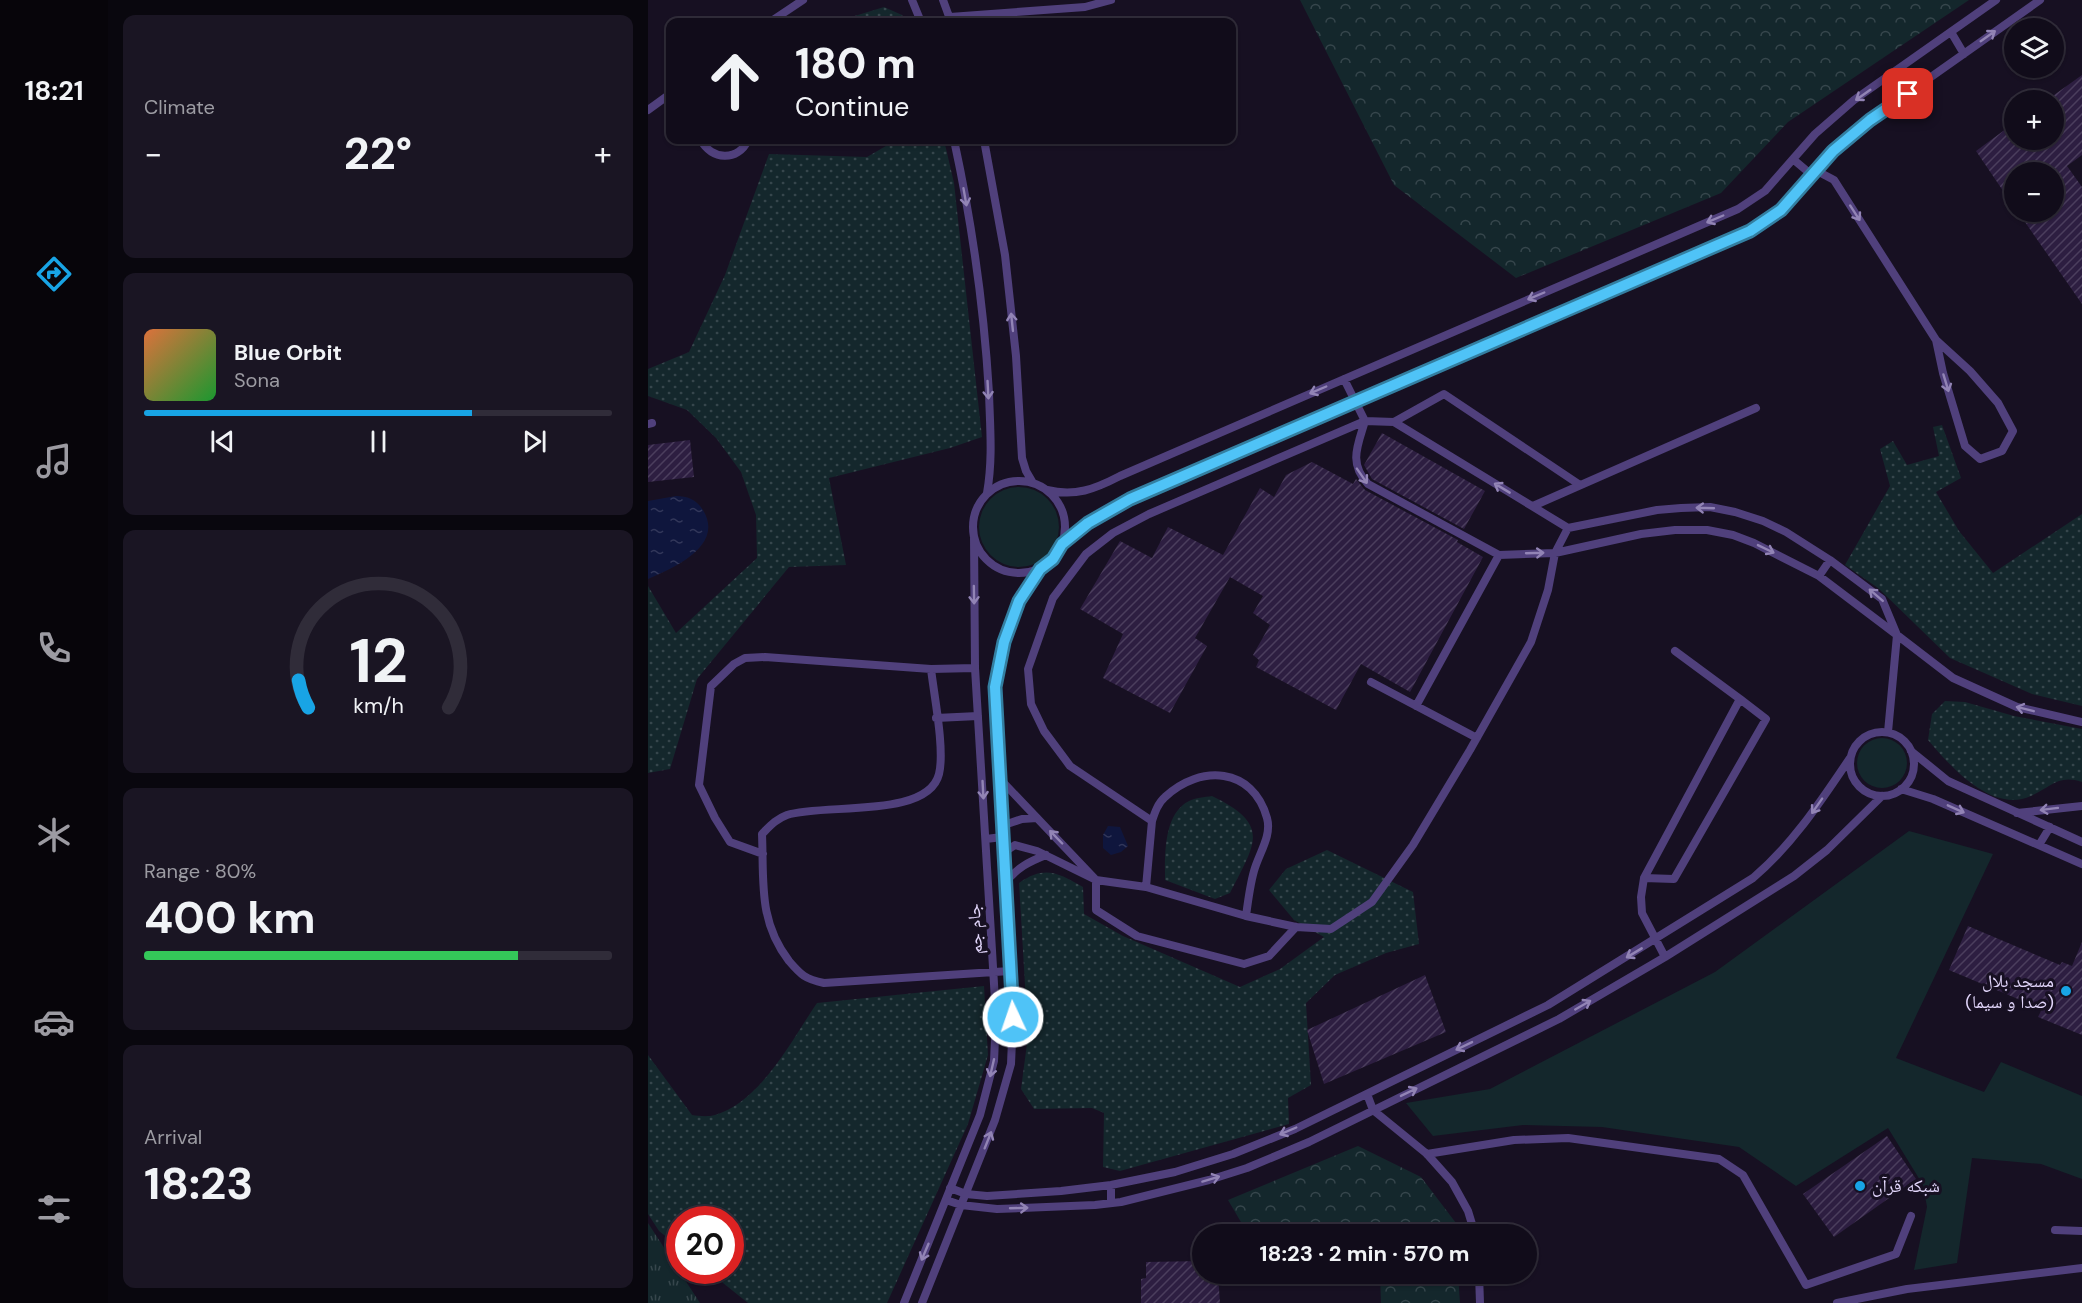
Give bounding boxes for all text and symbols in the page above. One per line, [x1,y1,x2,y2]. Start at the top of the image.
map controls [2004,18,2064,222]
button: layers [2004,18,2064,78]
one-way arrow [1980,30,1996,43]
text: 180 m [795,36,916,91]
icon: ahead [696,42,774,120]
pin [1882,68,1933,119]
text: 18:21 [24,73,84,108]
icon: arrive [1891,77,1924,110]
text: Continue [795,89,909,124]
one-way arrow [1855,89,1871,101]
button: + [2004,90,2064,150]
text: Climate [144,94,215,120]
text: 22° [344,124,412,183]
text: − [144,132,162,175]
text: + [594,132,612,175]
button: − [2004,162,2064,222]
one-way arrow [960,187,971,206]
one-way arrow [1850,204,1862,221]
one-way arrow [1706,213,1724,225]
icon: directions [33,253,75,295]
one-way arrow [1527,291,1546,302]
one-way arrow [1006,313,1017,333]
text: Blue Orbit [234,338,342,367]
text: Sona [234,367,280,393]
one-way arrow [1941,373,1952,392]
one-way arrow [983,380,994,400]
one-way arrow [1310,385,1328,396]
icon: previous [206,425,239,458]
icon: pause [362,425,395,458]
icon: next [518,425,551,458]
icon: music [33,440,75,482]
one-way arrow [1356,467,1368,483]
one-way arrow [1494,481,1511,493]
one-way arrow [1696,502,1716,514]
one-way arrow [1757,544,1775,556]
one-way arrow [1524,548,1544,559]
one-way arrow [968,584,980,604]
one-way arrow [1868,589,1884,603]
text: 12 [349,621,407,702]
icon: phone [33,627,75,669]
text: km/h [353,693,403,721]
one-way arrow [2016,702,2035,714]
one-way arrow [977,779,988,799]
one-way arrow [1811,797,1823,814]
one-way arrow [1947,804,1965,815]
one-way arrow [2040,804,2060,815]
icon: climate [33,814,75,856]
one-way arrow [1048,830,1063,845]
text: Range · 80% [144,858,256,884]
text: 400 km [144,888,316,947]
street label: جام جم [962,903,988,955]
one-way arrow [1626,947,1643,959]
place label: مسجد بلال (صدا و سیما) [1965,969,2054,1014]
marker: مسجد بلال (صدا و سیما) [2059,984,2073,998]
position arrow [981,985,1045,1049]
one-way arrow [1574,999,1591,1011]
icon: car [33,1001,75,1043]
one-way arrow [1455,1041,1473,1053]
one-way arrow [985,1058,997,1077]
one-way arrow [1399,1086,1417,1098]
text: Arrival [144,1124,202,1150]
one-way arrow [1279,1126,1298,1137]
one-way arrow [983,1131,994,1150]
text: 18:23 [144,1154,253,1213]
one-way arrow [1201,1173,1220,1184]
place label: شبکه قرآن [1872,1174,1940,1198]
marker: شبکه قرآن [1853,1179,1867,1193]
icon: filters [33,1188,75,1230]
one-way arrow [1009,1202,1029,1214]
speed limit sign: 20 [666,1206,744,1284]
text: 18:23 · 2 min · 570 m [1260,1239,1470,1268]
one-way arrow [919,1242,930,1260]

